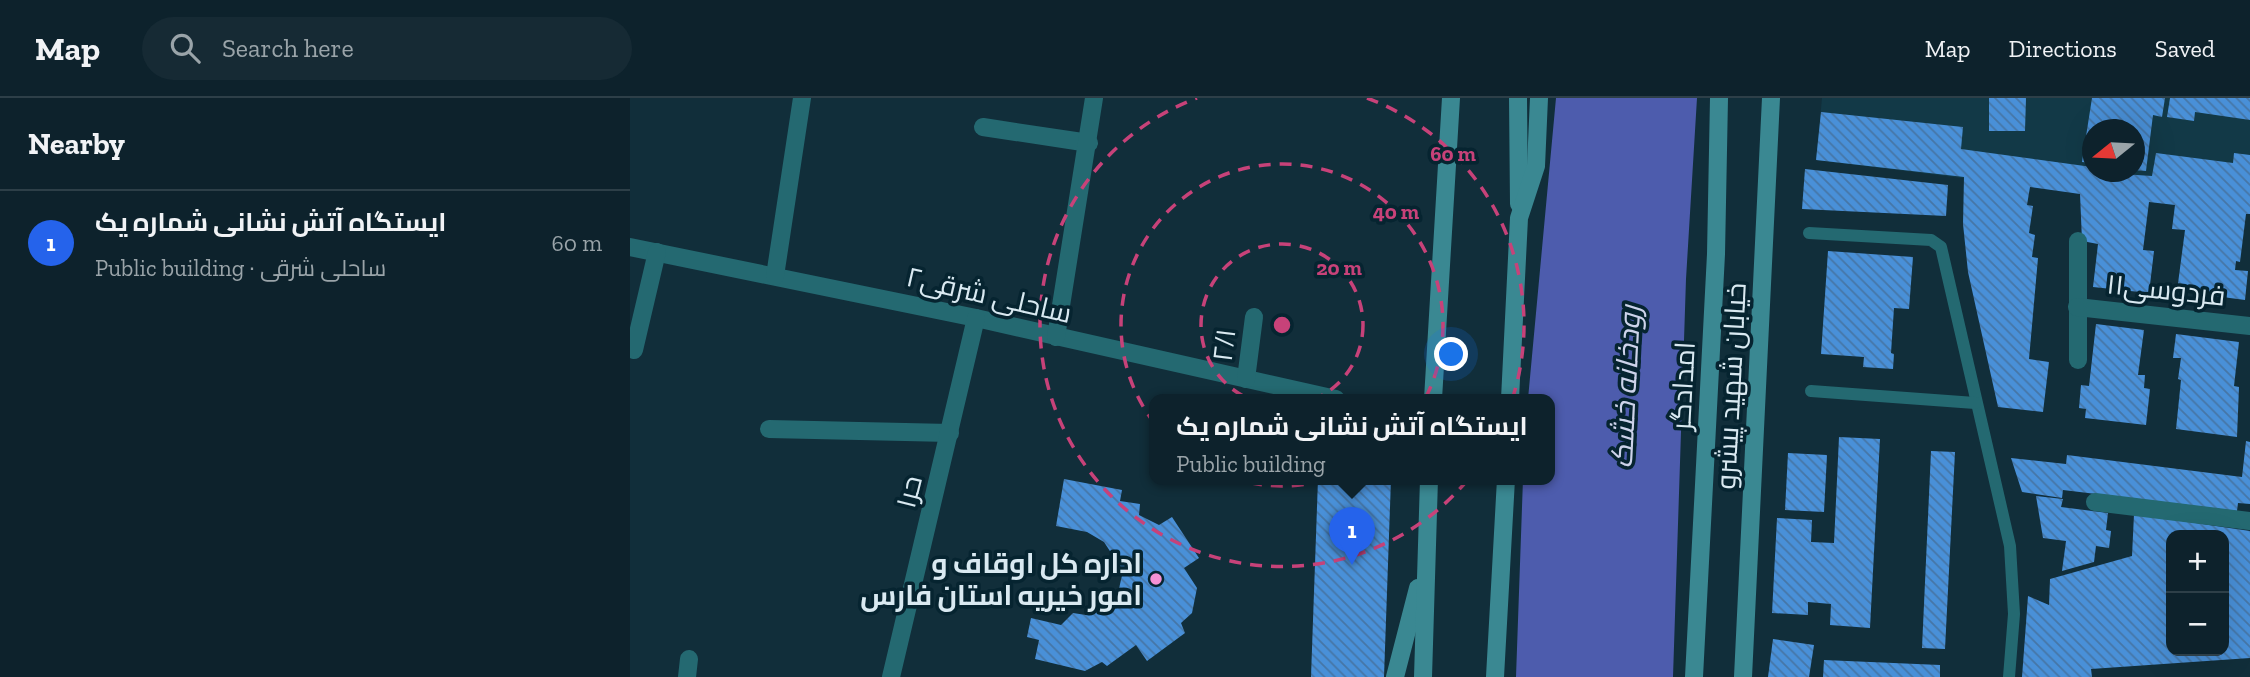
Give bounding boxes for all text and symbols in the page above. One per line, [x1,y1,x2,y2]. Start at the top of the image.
search box [142,17,632,80]
text: Map [35,29,100,68]
icon: search [166,29,204,67]
text: Search here [222,32,354,64]
text: Map [1925,34,1971,63]
text: Directions [2009,34,2117,63]
text: Saved [2155,34,2215,63]
north arrow [2082,119,2145,182]
text: Nearby [28,126,125,162]
text: 60 m [1430,141,1476,166]
text: 40 m [1373,199,1420,224]
text: ایستگاه آتش نشانی شماره یک [95,206,446,238]
text: 1 [46,229,56,257]
text: 60 m [551,229,602,257]
text: Public building · ساحلی شرقی [95,254,386,282]
text: 20 m [1316,255,1362,280]
street label: ساحلی شرقی۲ [903,260,1075,330]
street label: فردوسی۱۱ [2105,267,2227,313]
street label: خیابان شهید پیشرو [1709,282,1755,490]
water label: رودخانه خشک [1604,302,1648,469]
centre of rings [1270,313,1294,337]
street label: ۲/‍‍۱ [1206,327,1242,363]
your location [1434,337,1468,371]
street label: امدادگر [1664,341,1702,433]
popup [1149,394,1555,485]
text: ایستگاه آتش نشانی شماره یک [1176,410,1528,442]
text: Public building [1176,450,1326,478]
street label: حر۱ [889,472,929,512]
pin: 1 [1329,507,1375,565]
map controls [2166,530,2229,656]
button: + [2166,530,2229,593]
place label: اداره کل اوقاف و امور خیریه استان فارس [860,547,1142,612]
marker: اداره کل اوقاف و امور خیریه استان فارس [1148,571,1164,587]
button: − [2166,593,2229,656]

